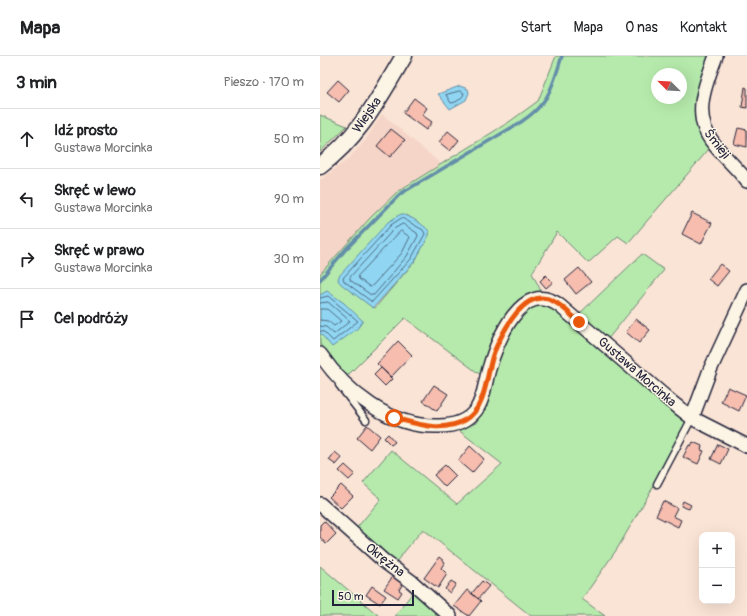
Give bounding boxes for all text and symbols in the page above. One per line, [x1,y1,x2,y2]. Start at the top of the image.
text: Mapa [20,16,60,40]
text: Start [520,19,551,36]
text: Mapa [573,19,603,36]
text: O nas [625,19,658,36]
text: Kontakt [680,19,727,36]
north arrow [651,68,687,104]
text: 3 min [16,72,57,93]
text: Pieszo · 170 m [223,74,304,90]
street label: Wiejska [349,94,385,136]
text: Idź prosto [54,121,118,140]
street label: Śmieji [700,126,734,162]
icon: ahead [16,128,38,150]
text: 50 m [274,131,304,147]
text: Gustawa Morcinka [54,140,153,156]
text: Skręć w lewo [54,181,136,200]
icon: left [16,188,38,210]
text: 90 m [274,191,304,207]
text: Gustawa Morcinka [54,200,153,216]
text: Skręć w prawo [54,241,144,260]
icon: right [16,248,38,270]
text: 30 m [274,251,304,267]
text: Gustawa Morcinka [54,260,153,276]
icon: arrive [16,308,38,330]
text: Cel podróży [54,309,128,328]
route end [570,313,588,331]
street label: Gustawa Morcinka [595,334,679,410]
route start [385,409,403,427]
map controls [699,532,735,604]
button: + [699,532,735,568]
street label: Okrężna [362,540,408,580]
button: − [699,568,735,604]
scale bar [332,588,414,607]
text: 50 m [338,590,364,603]

